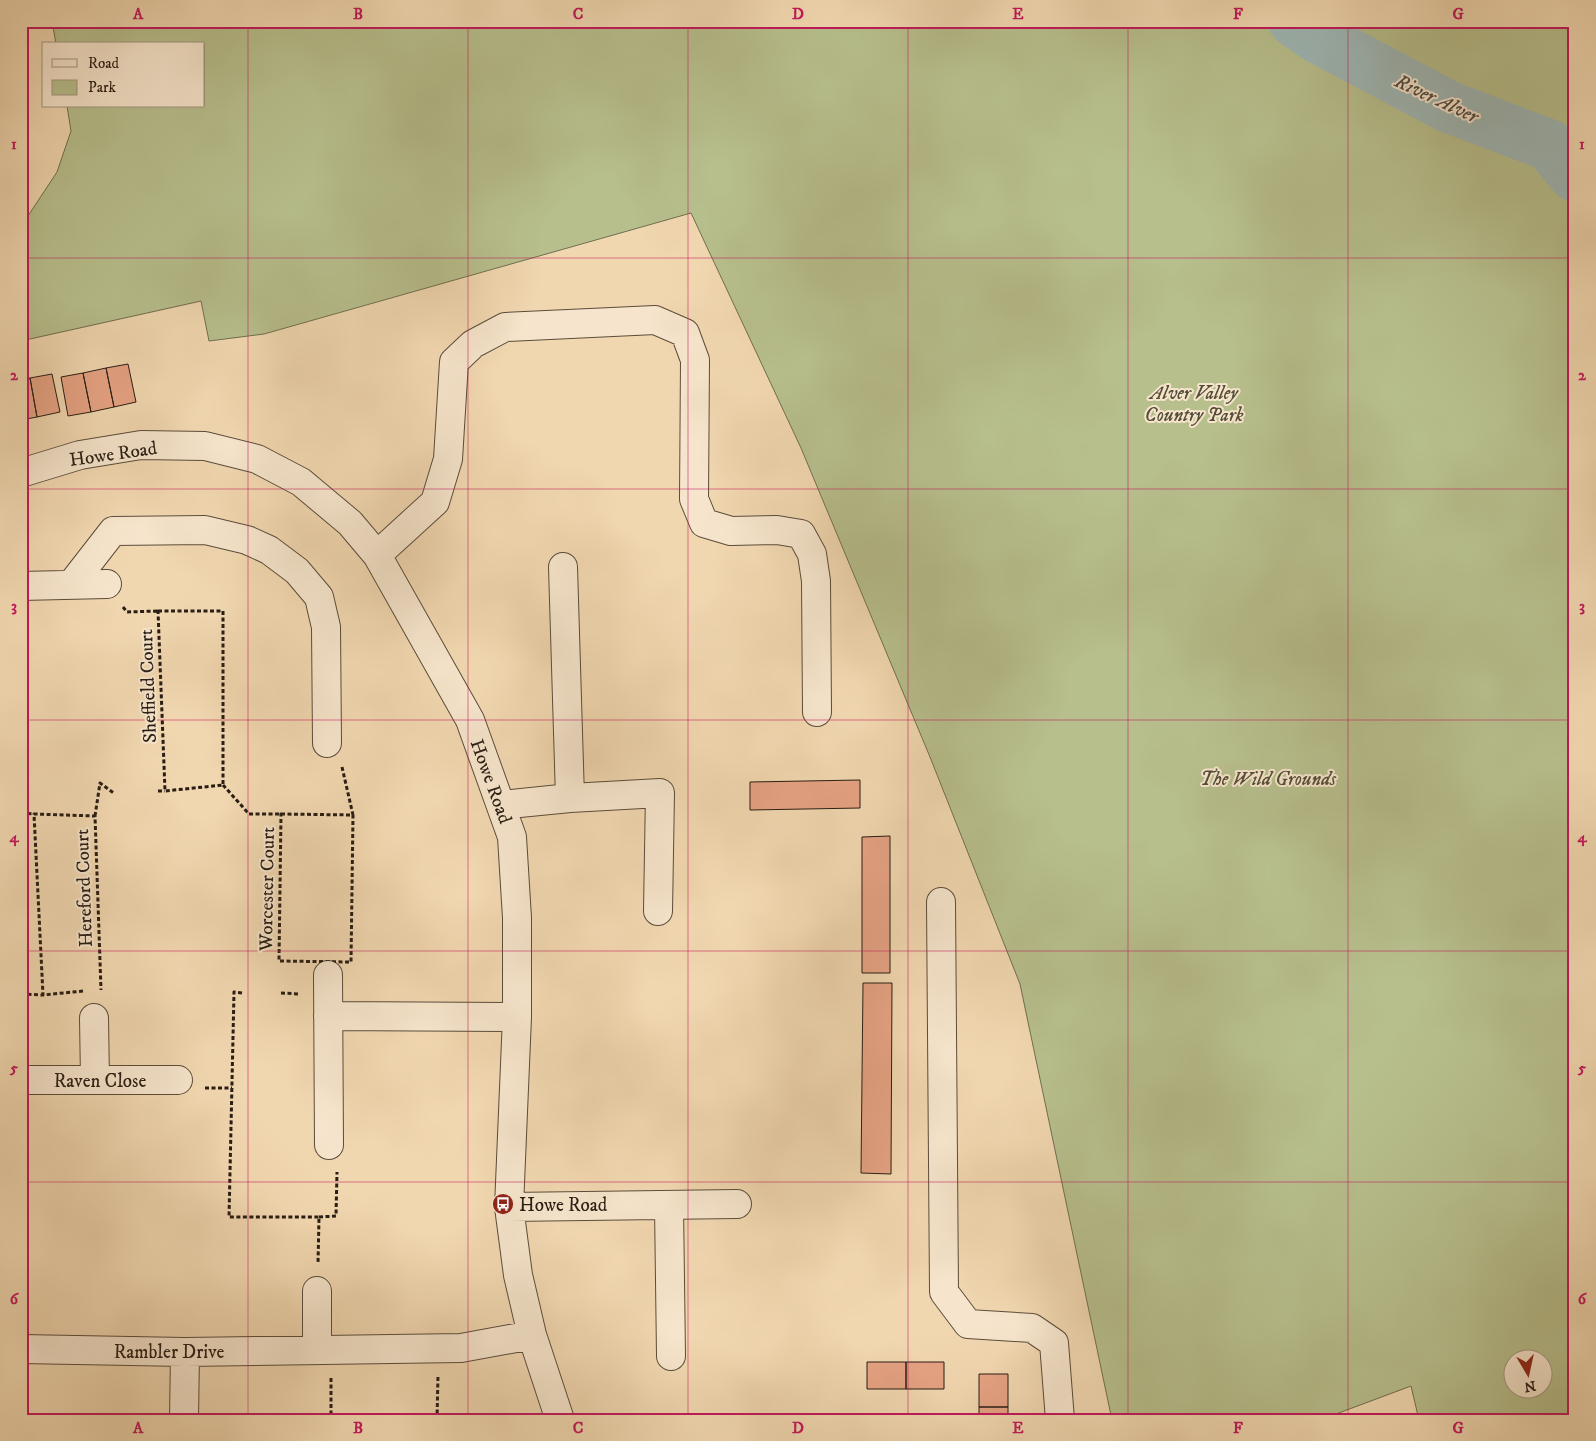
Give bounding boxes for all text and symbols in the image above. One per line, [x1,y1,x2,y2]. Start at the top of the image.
text: A [132,4,144,24]
text: B [353,4,363,24]
text: C [573,4,583,24]
text: D [792,4,804,24]
text: E [1012,4,1024,24]
text: F [1233,4,1243,24]
text: G [1452,4,1464,24]
legend [42,42,205,108]
text: Road [88,54,120,73]
water label: River Alver [1390,69,1484,130]
text: Park [88,78,117,97]
text: 1 [11,134,17,154]
text: 1 [1579,134,1585,154]
text: 2 [10,365,19,385]
text: 2 [1578,365,1587,385]
park label: Alver Valley Country Park [1145,382,1243,427]
street label: Howe Road [68,437,159,472]
text: 3 [11,596,17,616]
text: 3 [1579,596,1585,616]
street label: Sheffield Court [135,629,162,743]
street label: Howe Road [465,736,517,827]
park label: The Wild Grounds [1200,768,1337,791]
text: 4 [8,827,19,847]
street label: Worcester Court [255,827,280,952]
text: 4 [1576,827,1587,847]
street label: Hereford Court [71,828,98,948]
text: 5 [9,1058,18,1078]
text: 5 [1577,1058,1586,1078]
street label: Raven Close [54,1070,146,1093]
bus stop icon: Howe Road [491,1192,515,1216]
place label: Howe Road [519,1194,608,1217]
text: 6 [10,1289,20,1309]
text: 6 [1578,1289,1588,1309]
street label: Rambler Drive [114,1341,224,1364]
north arrow [1504,1348,1554,1398]
text: N [1522,1376,1537,1396]
text: A [132,1418,144,1438]
text: B [353,1418,363,1438]
text: C [573,1418,583,1438]
text: D [792,1418,804,1438]
text: E [1012,1418,1024,1438]
text: F [1233,1418,1243,1438]
text: G [1452,1418,1464,1438]

